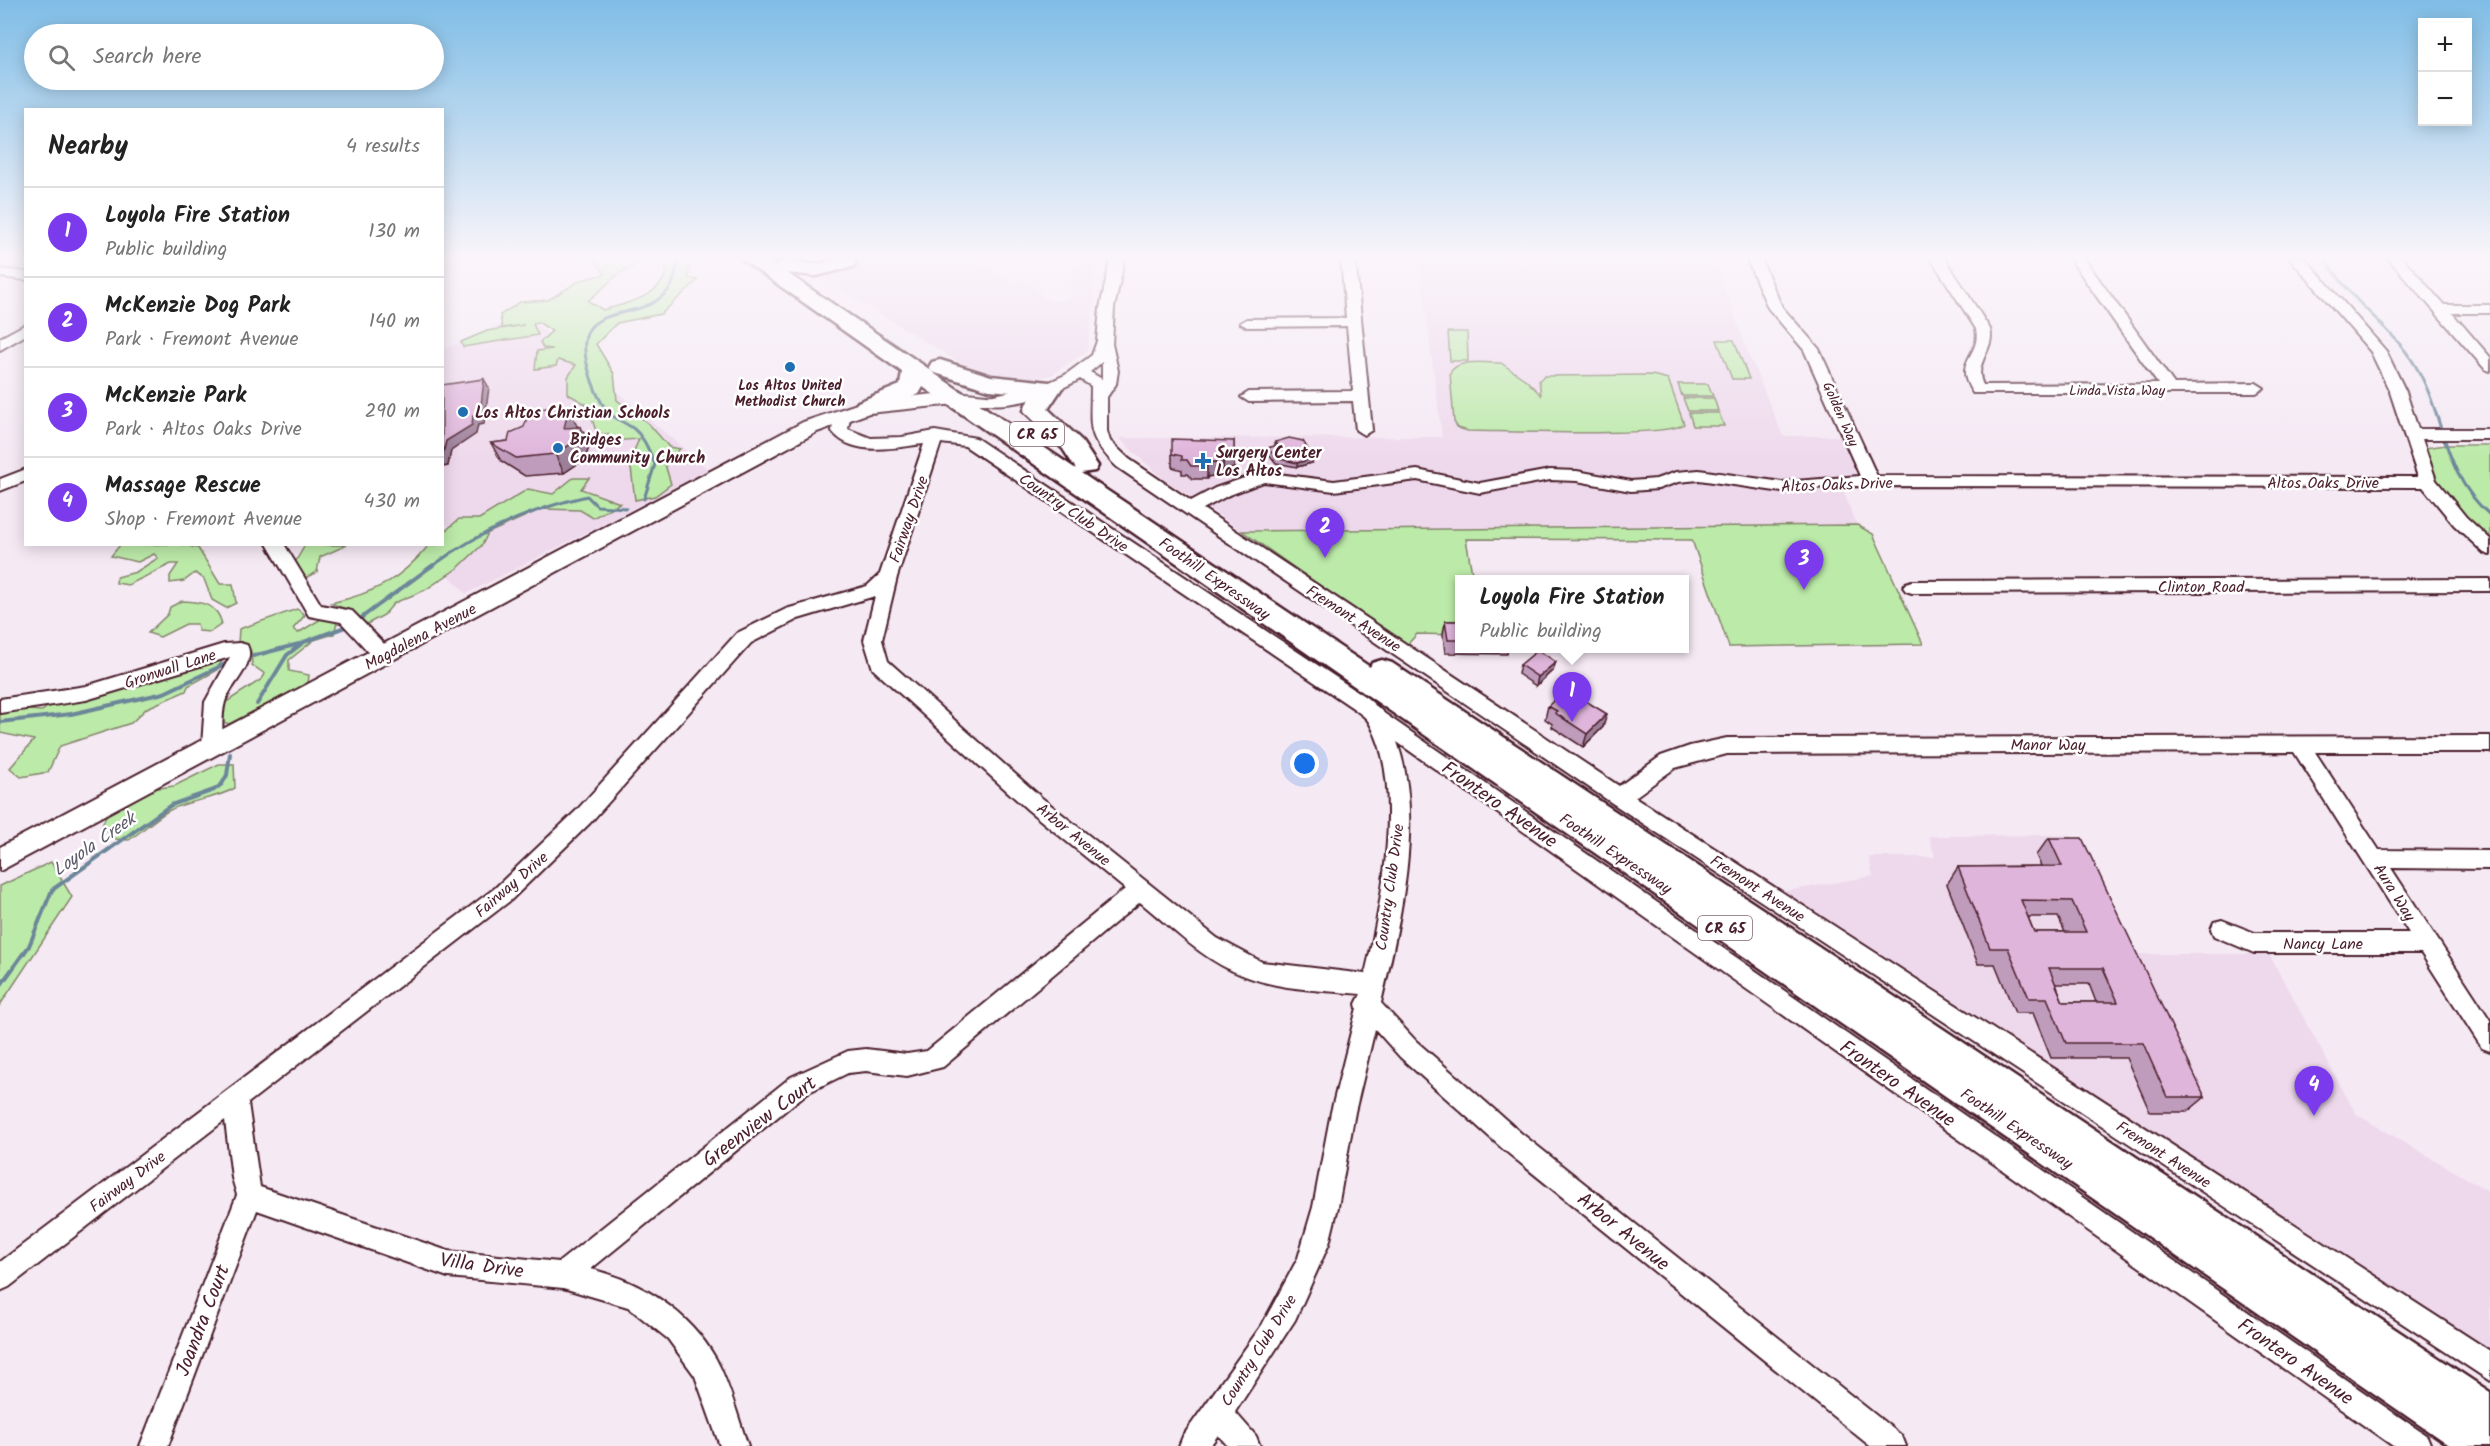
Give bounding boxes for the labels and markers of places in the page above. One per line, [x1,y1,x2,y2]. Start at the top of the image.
marker: Los Altos United Methodist Church [783,360,797,374]
place label: Los Altos United Methodist Church [735,375,845,413]
place label: Los Altos Christian Schools [475,401,671,426]
marker: Los Altos Christian Schools [456,405,470,419]
place label: Bridges Community Church [570,428,705,471]
marker: Bridges Community Church [551,441,565,455]
place label: Surgery Center Los Altos [1216,441,1323,484]
marker: Surgery Center Los Altos [1194,452,1212,470]
pin: 2 [1306,508,1344,558]
pin: 3 [1784,540,1824,590]
pin: 1 [1552,672,1592,722]
pin: 4 [2294,1066,2334,1116]

